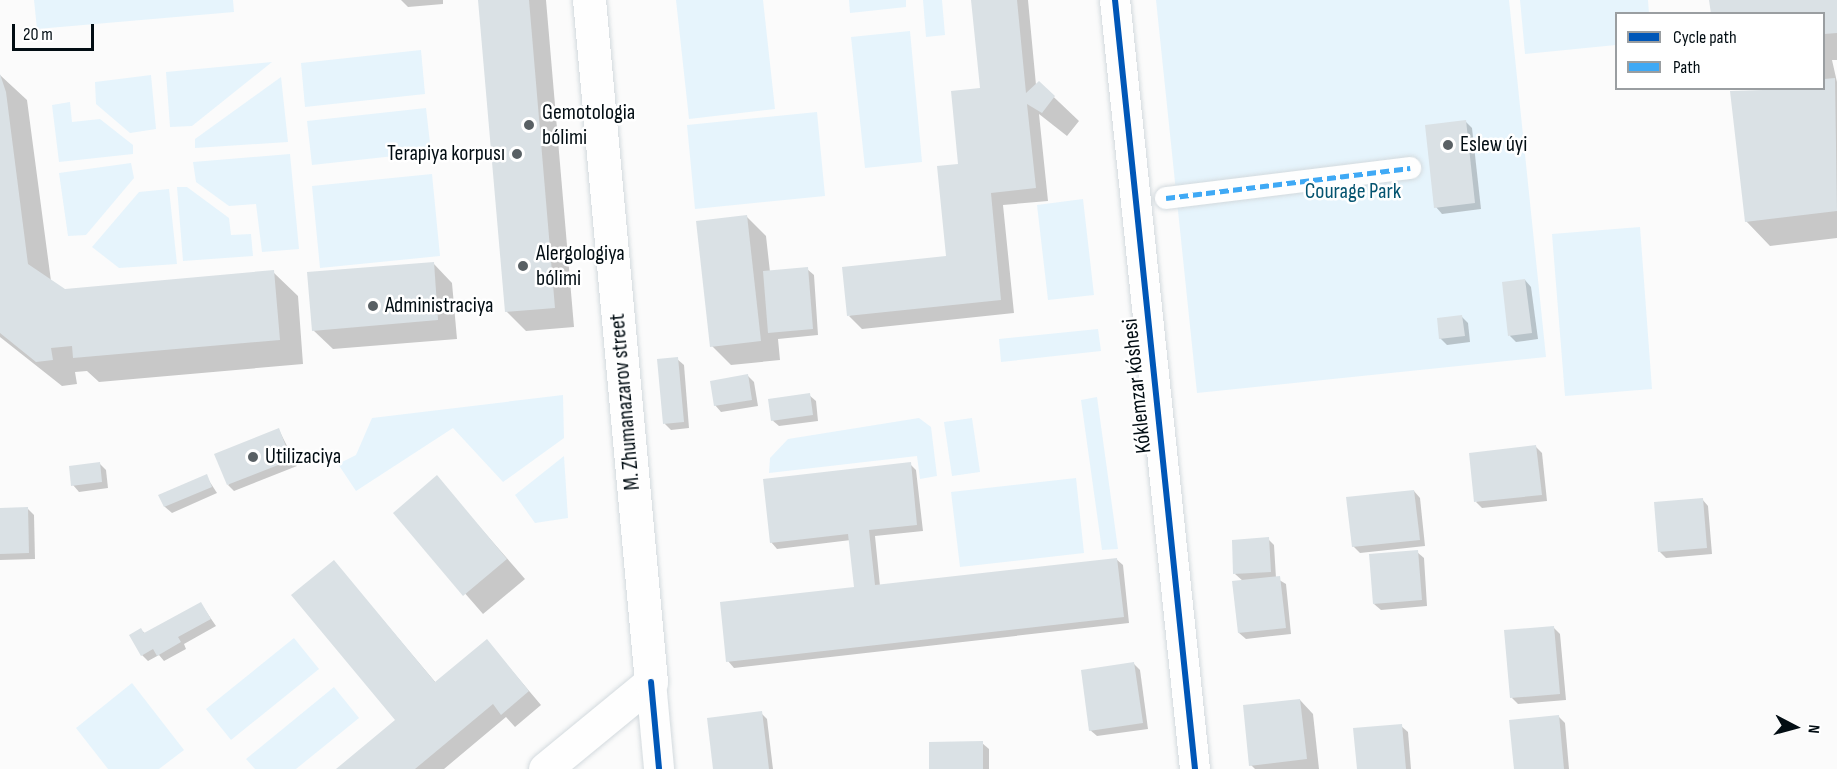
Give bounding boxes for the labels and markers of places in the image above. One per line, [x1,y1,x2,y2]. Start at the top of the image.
place label: Gemotologia bólimi [542,99,635,150]
marker: Gemotologia bólimi [520,116,538,134]
place label: Eslew úyi [1460,132,1527,158]
marker: Eslew úyi [1441,138,1455,152]
place label: Terapiya korpusı [387,141,505,167]
marker: Terapiya korpusı [510,147,524,161]
place label: Alergologiya bólimi [536,240,625,292]
marker: Alergologiya bólimi [514,257,532,275]
place label: Administraciya [385,293,494,319]
marker: Administraciya [366,299,380,313]
place label: Utilizaciya [265,444,341,470]
marker: Utilizaciya [246,450,260,464]

